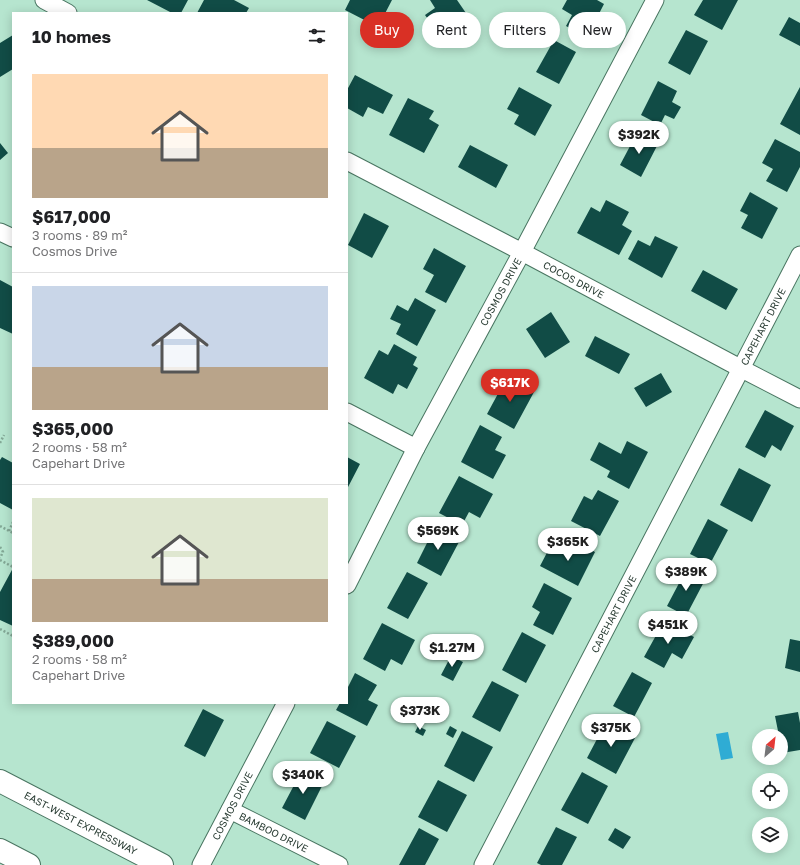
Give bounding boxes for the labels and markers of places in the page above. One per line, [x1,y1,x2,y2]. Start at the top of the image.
pin: $392K [611,121,667,155]
pin: $617K [482,369,538,403]
pin: $569K [410,517,466,551]
pin: $365K [540,528,596,562]
pin: $389K [658,558,714,592]
pin: $451K [640,611,696,645]
pin: $1.27M [419,634,485,668]
pin: $373K [392,697,448,731]
pin: $375K [583,714,639,748]
pin: $340K [275,761,331,795]

